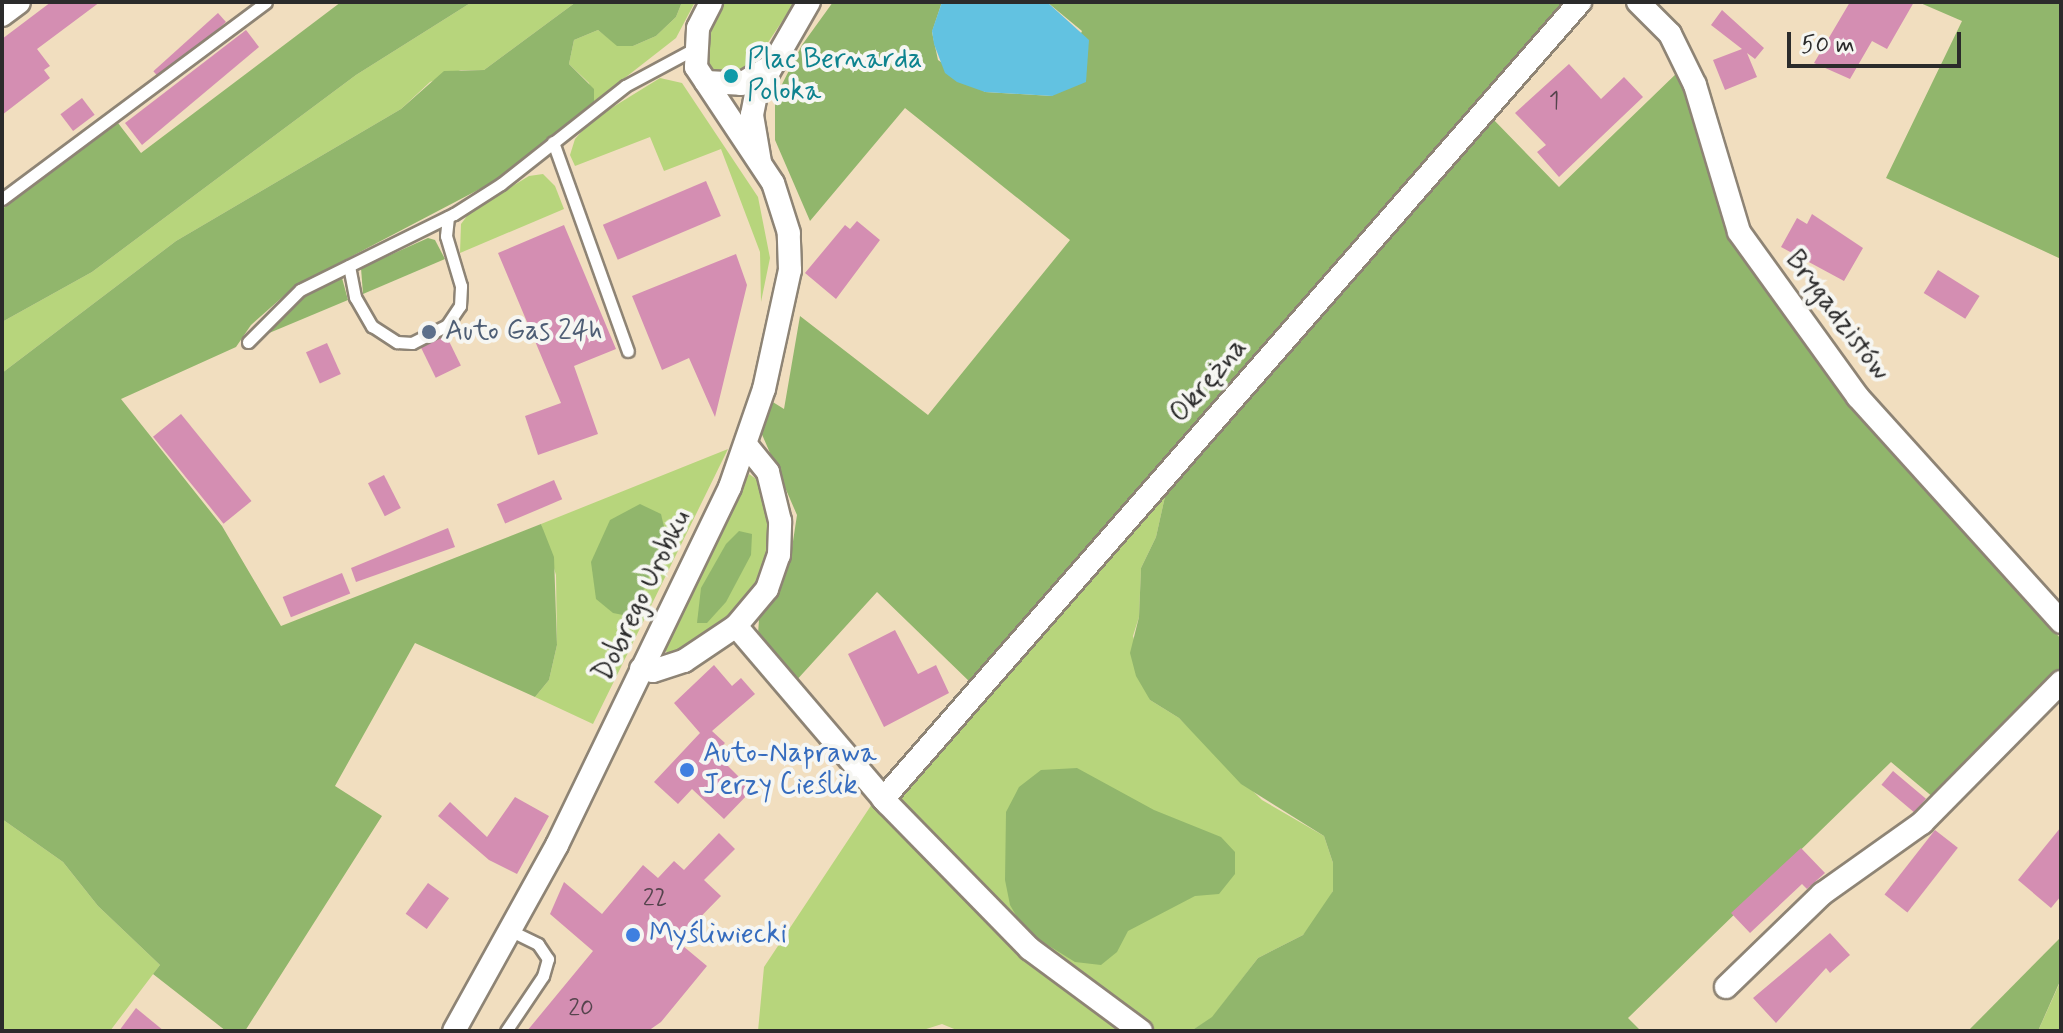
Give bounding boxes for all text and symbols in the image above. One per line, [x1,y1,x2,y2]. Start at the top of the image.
scale bar [1791,16,1965,66]
text: 50 m [1801,30,1855,61]
place label: Plac Bernarda Poloka [747,43,923,109]
marker: Plac Bernarda Poloka [722,67,740,85]
house number: 1 [1549,88,1559,116]
street label: Brygadzistów [1777,244,1897,388]
place label: Auto Gas 24h [445,315,603,349]
marker: Auto Gas 24h [420,323,438,341]
street label: Okrężna [1163,332,1255,430]
street label: Dobrego Urobku [587,505,699,687]
place label: Auto-Naprawa Jerzy Cieślik [703,737,877,803]
marker: Auto-Naprawa Jerzy Cieślik [678,761,696,779]
house number: 22 [643,885,667,913]
place label: Myśliwiecki [649,918,787,952]
marker: Myśliwiecki [624,926,642,944]
house number: 20 [568,995,594,1023]

